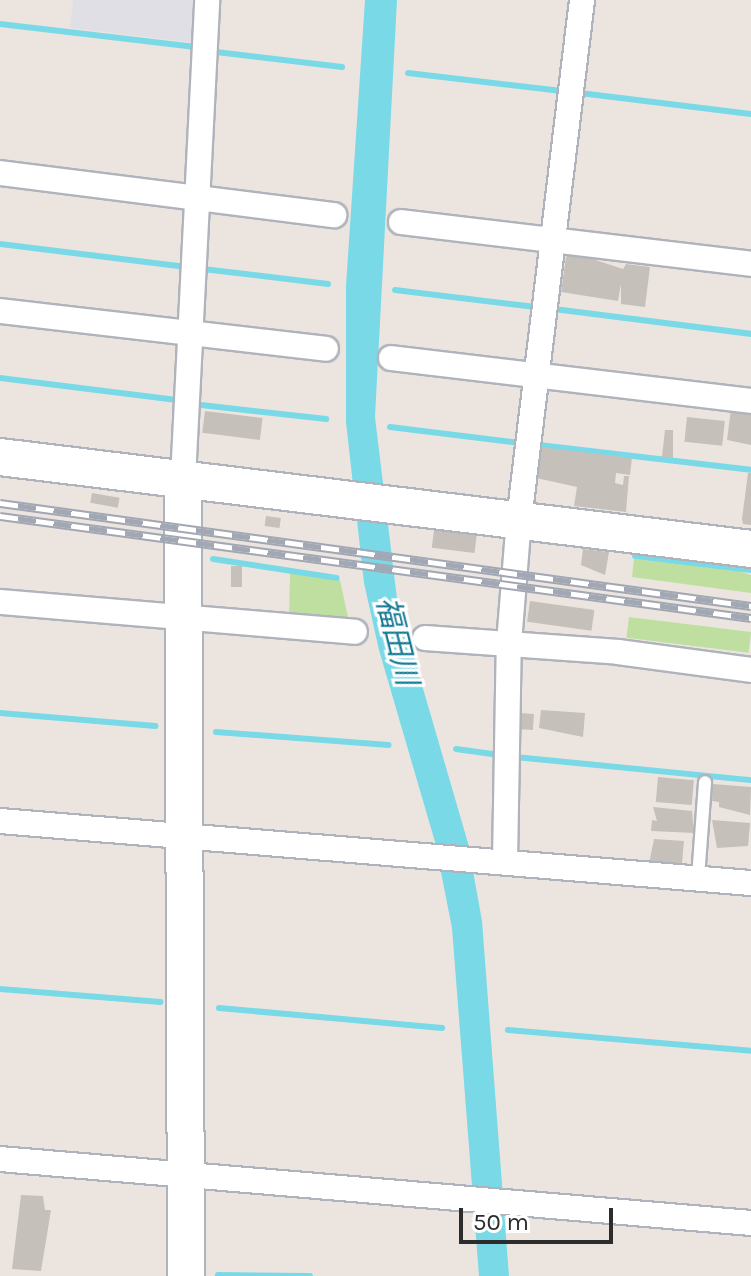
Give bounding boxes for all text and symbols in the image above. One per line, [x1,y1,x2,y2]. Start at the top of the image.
water label: 福田川 [369,593,425,689]
scale bar [463,1192,617,1242]
text: 50 m [473,1208,529,1236]

